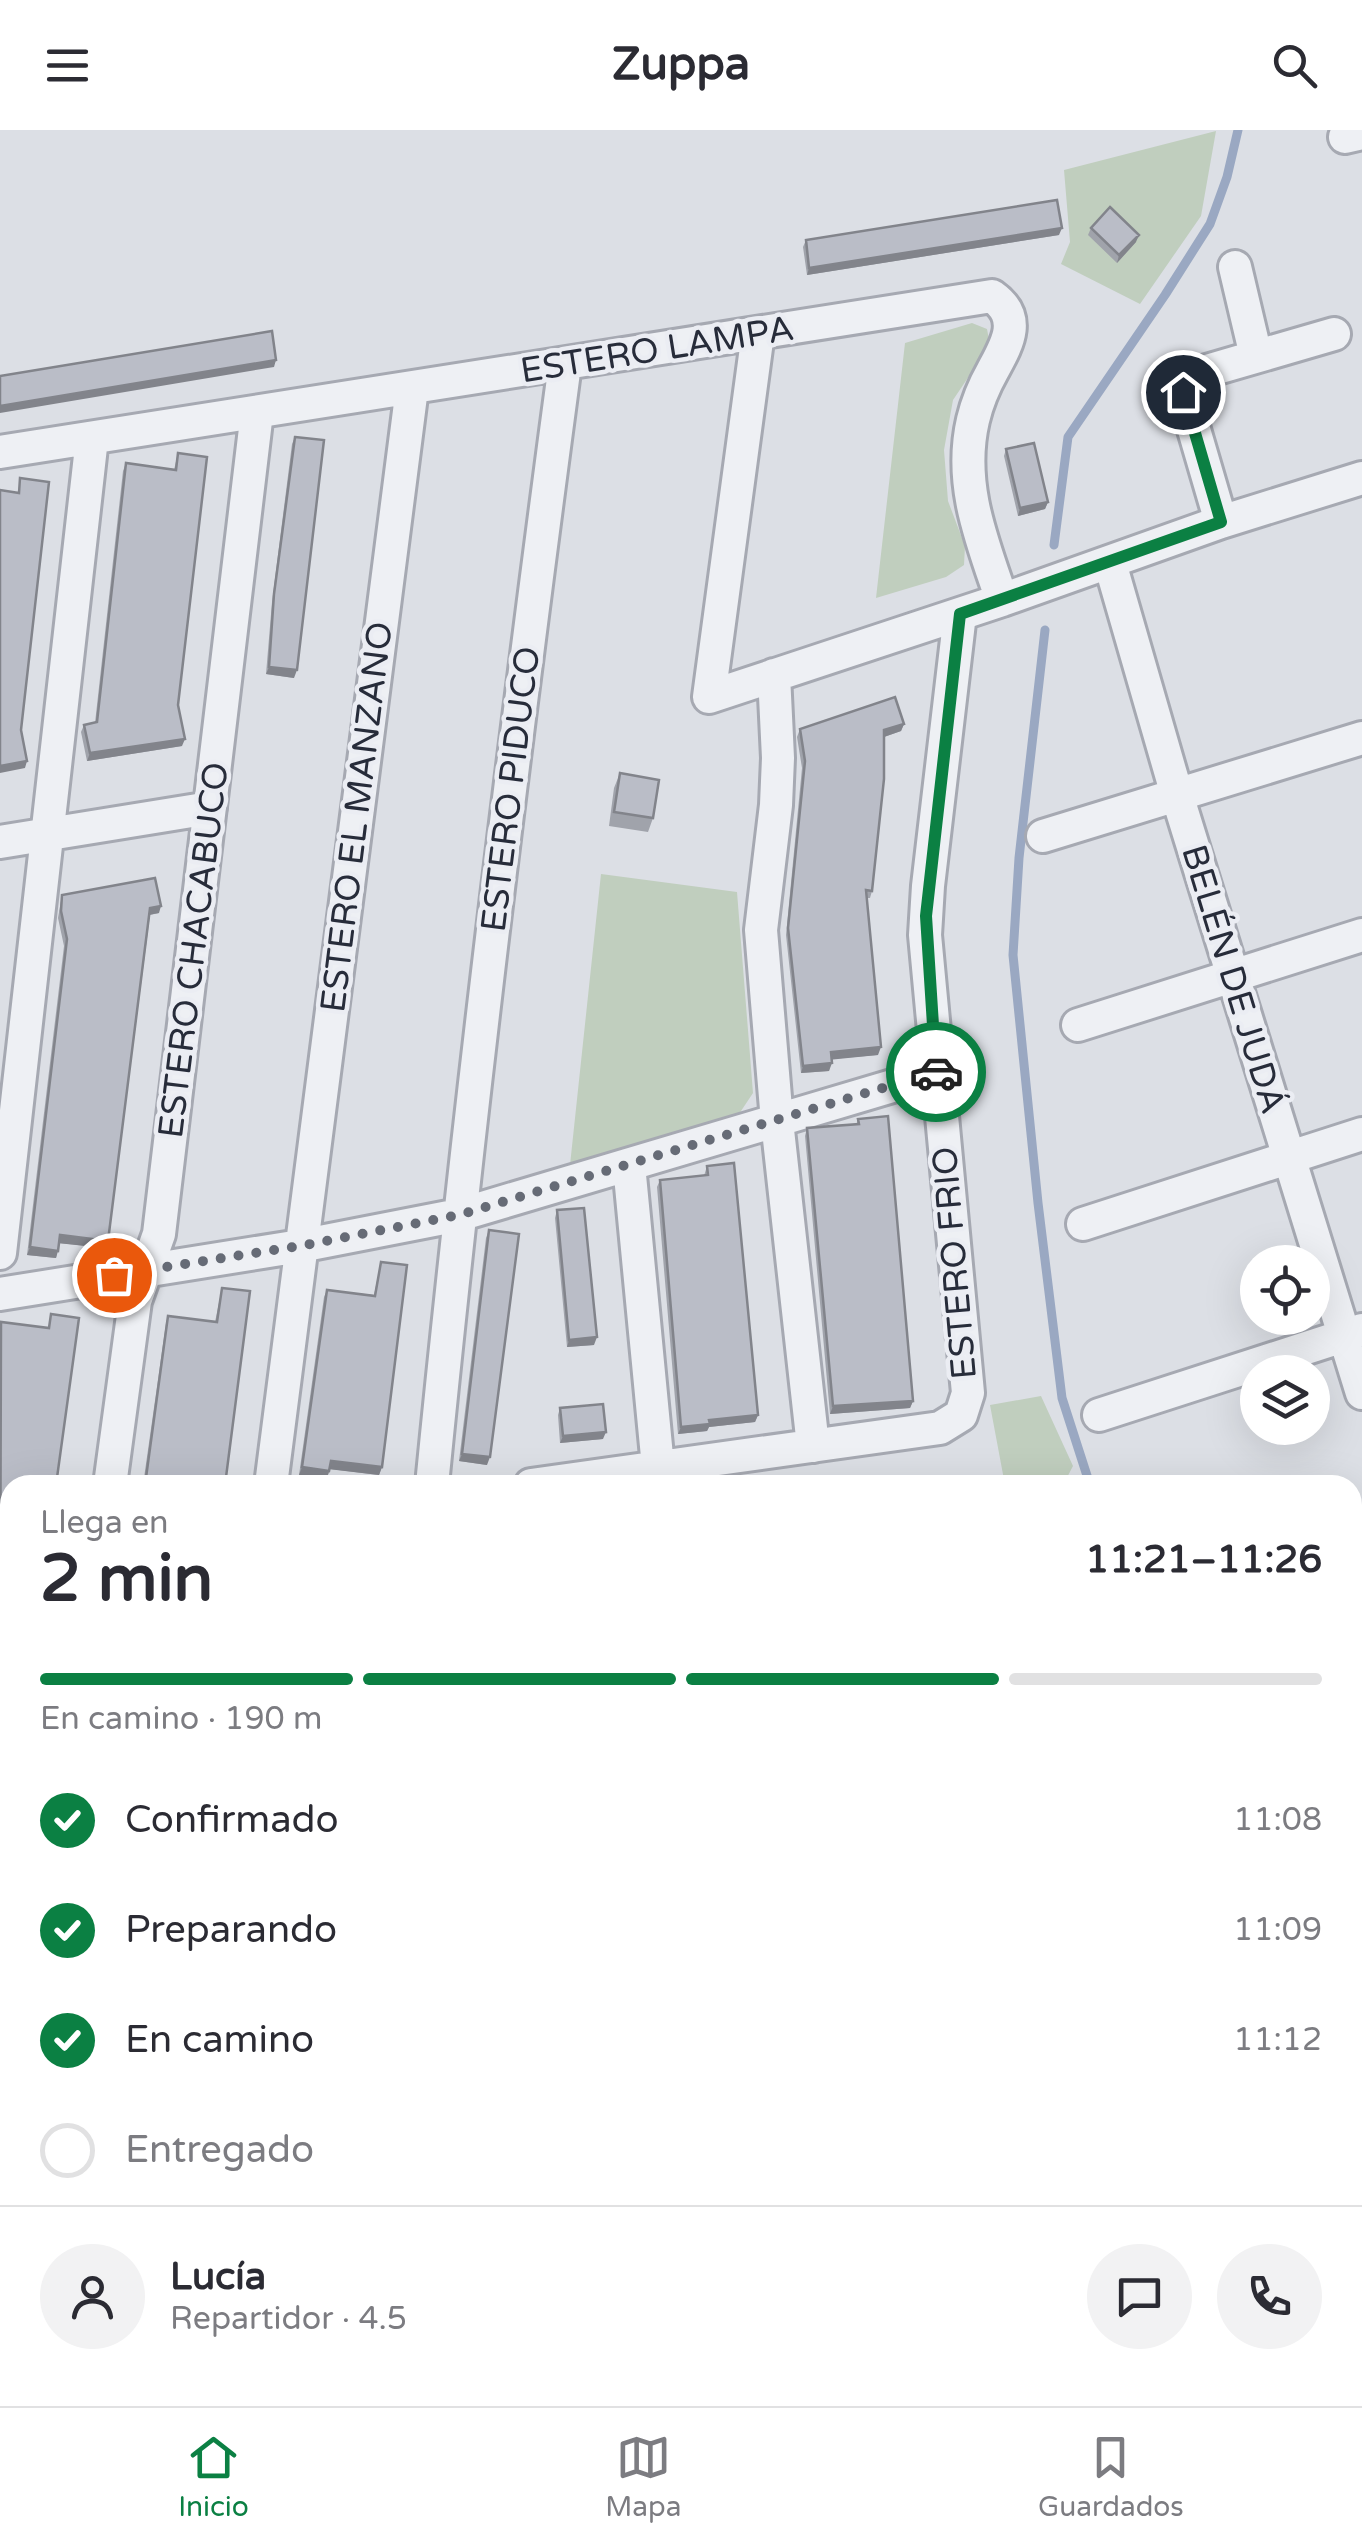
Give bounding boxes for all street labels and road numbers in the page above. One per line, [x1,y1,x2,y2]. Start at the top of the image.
street label: ESTERO LAMPA [517,308,797,392]
street label: ESTERO EL MANZANO [312,619,402,1015]
street label: ESTERO PIDUCO [473,644,549,934]
street label: ESTERO CHACABUCO [150,760,238,1140]
street label: BELÉN DE JUDÁ [1172,840,1294,1119]
street label: ESTERO FRIO [924,1145,986,1381]

